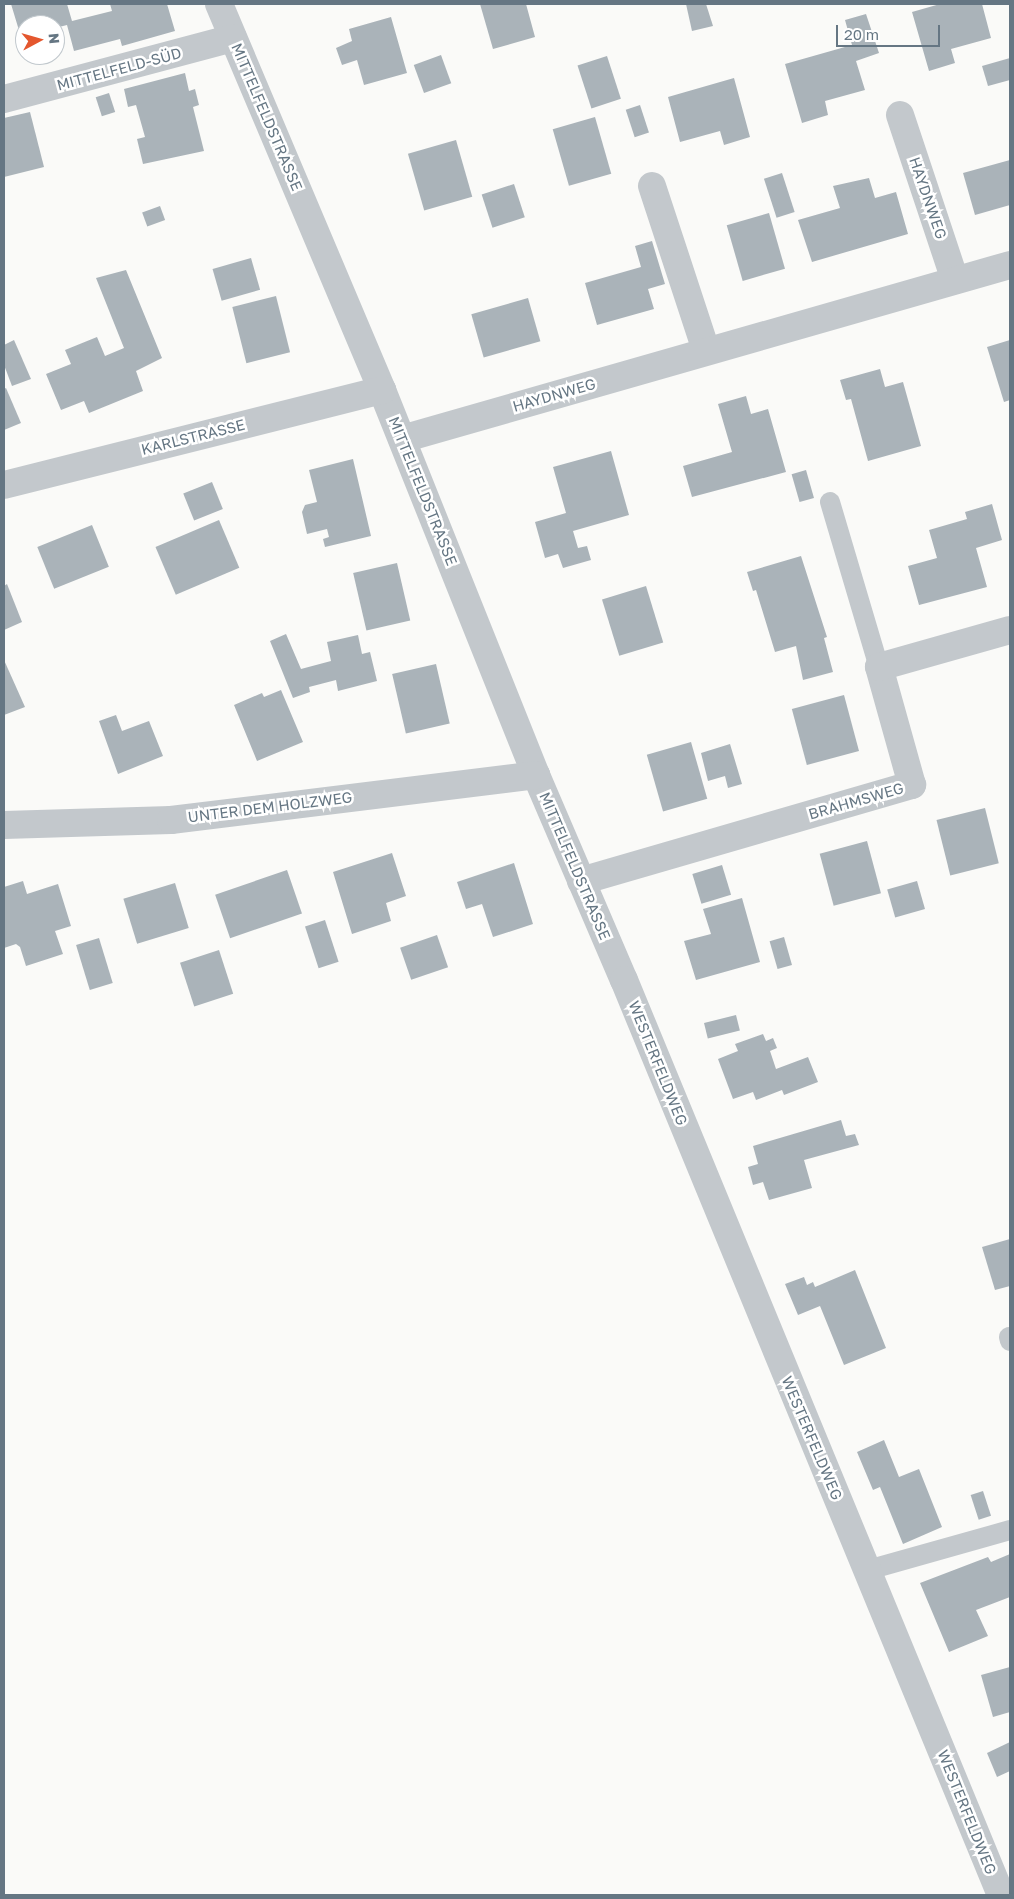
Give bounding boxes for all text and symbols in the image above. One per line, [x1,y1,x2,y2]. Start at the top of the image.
north arrow [15,15,65,65]
scale bar [839,15,943,47]
text: 20 m [844,25,879,43]
text: N [45,32,63,45]
street label: MITTELFELDSTRASSE [228,40,306,194]
street label: MITTELFELD-SÜD [55,44,183,94]
street label: HAYDNWEG [906,155,950,241]
street label: HAYDNWEG [510,375,598,415]
street label: MITTELFELDSTRASSE [385,414,461,568]
street label: KARLSTRASSE [139,415,247,459]
street label: BRAHMSWEG [806,779,906,823]
street label: UNTER DEM HOLZWEG [187,788,353,826]
street label: MITTELFELDSTRASSE [536,789,614,943]
street label: WESTERFELDWEG [625,998,691,1128]
street label: WESTERFELDWEG [778,1373,846,1503]
street label: WESTERFELDWEG [934,1747,1000,1877]

